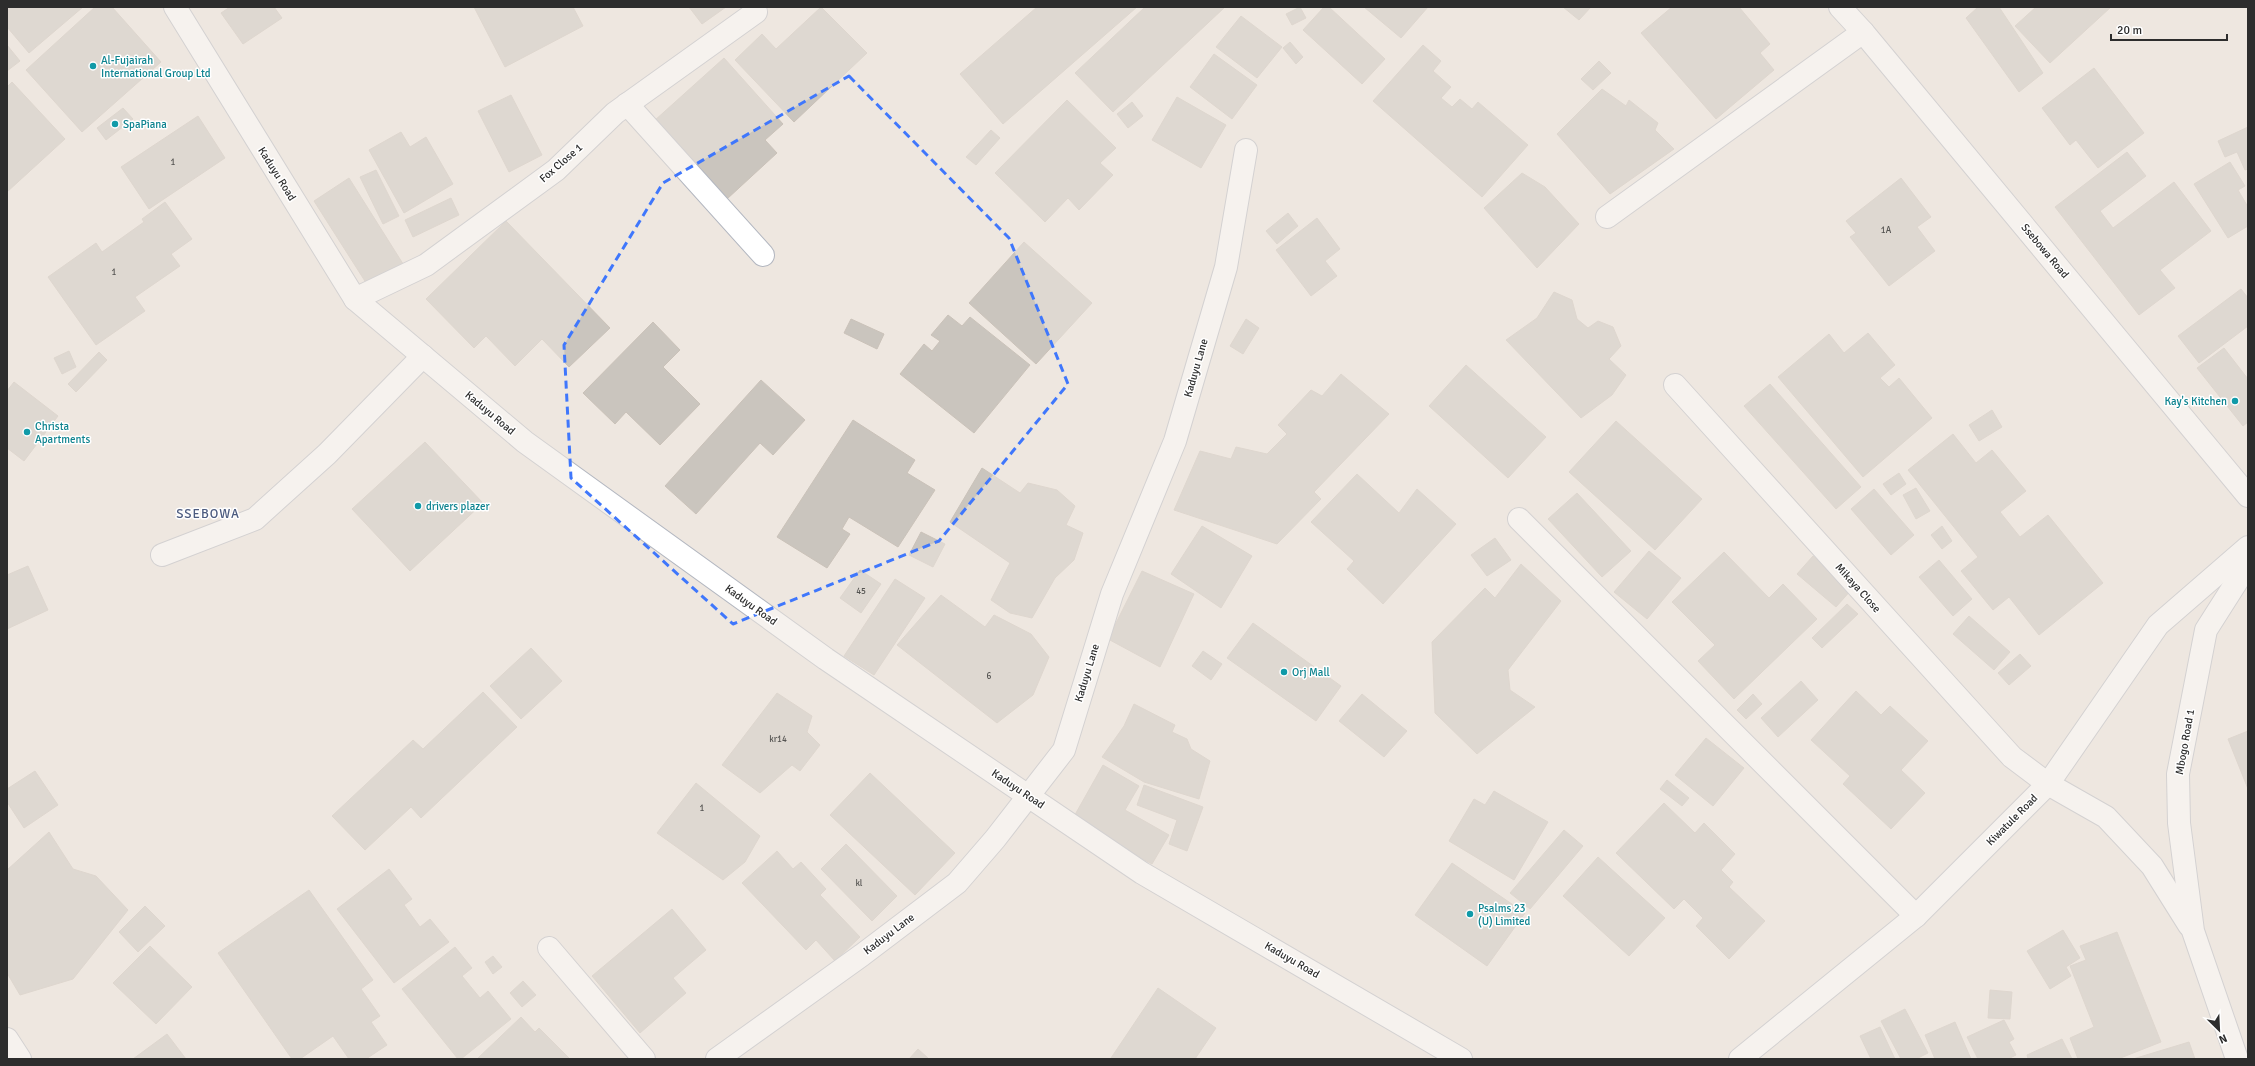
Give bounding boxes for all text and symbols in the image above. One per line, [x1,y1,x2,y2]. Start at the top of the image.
scale bar [2111,16,2227,42]
text: 20 m [2117,23,2142,38]
place label: Al-Fujairah International Group Ltd [101,54,211,80]
marker: Al-Fujairah International Group Ltd [88,61,98,71]
place label: SpaPiana [123,118,167,131]
marker: SpaPiana [110,119,120,129]
street label: Fox Close 1 [537,141,585,185]
street label: Kaduyu Road [255,145,299,203]
house number: 1 [171,157,176,168]
street label: Ssebowa Road [2018,221,2072,281]
house number: 1A [1881,225,1892,236]
house number: 1 [112,267,117,278]
street label: Kaduyu Lane [1181,337,1211,399]
street label: Kaduyu Road [462,388,518,438]
place label: Kay's Kitchen [2164,395,2227,408]
marker: Kay's Kitchen [2230,396,2240,406]
place label: Christa Apartments [35,420,90,446]
marker: Christa Apartments [22,427,32,437]
place label: drivers plazer [426,500,490,513]
marker: drivers plazer [413,501,423,511]
district label: SSEBOWA [176,506,240,522]
street label: Mikaya Close [1833,561,1883,615]
street label: Kaduyu Road [722,582,780,628]
house number: 45 [856,586,866,597]
street label: Kaduyu Lane [1072,642,1102,704]
place label: Orj Mall [1292,666,1330,679]
marker: Orj Mall [1279,667,1289,677]
house number: 6 [987,671,992,682]
street label: Mbogo Road 1 [2173,708,2197,776]
house number: kr14 [769,734,787,745]
street label: Kaduyu Road [989,767,1047,812]
street label: Kiwatule Road [1984,792,2040,848]
house number: 1 [700,803,705,814]
house number: kl [855,878,863,889]
place label: Psalms 23 (U) Limited [1478,902,1531,928]
marker: Psalms 23 (U) Limited [1465,909,1475,919]
street label: Kaduyu Lane [861,911,917,957]
street label: Kaduyu Road [1262,939,1322,981]
north arrow [2199,1010,2239,1050]
text: N [2217,1031,2229,1046]

